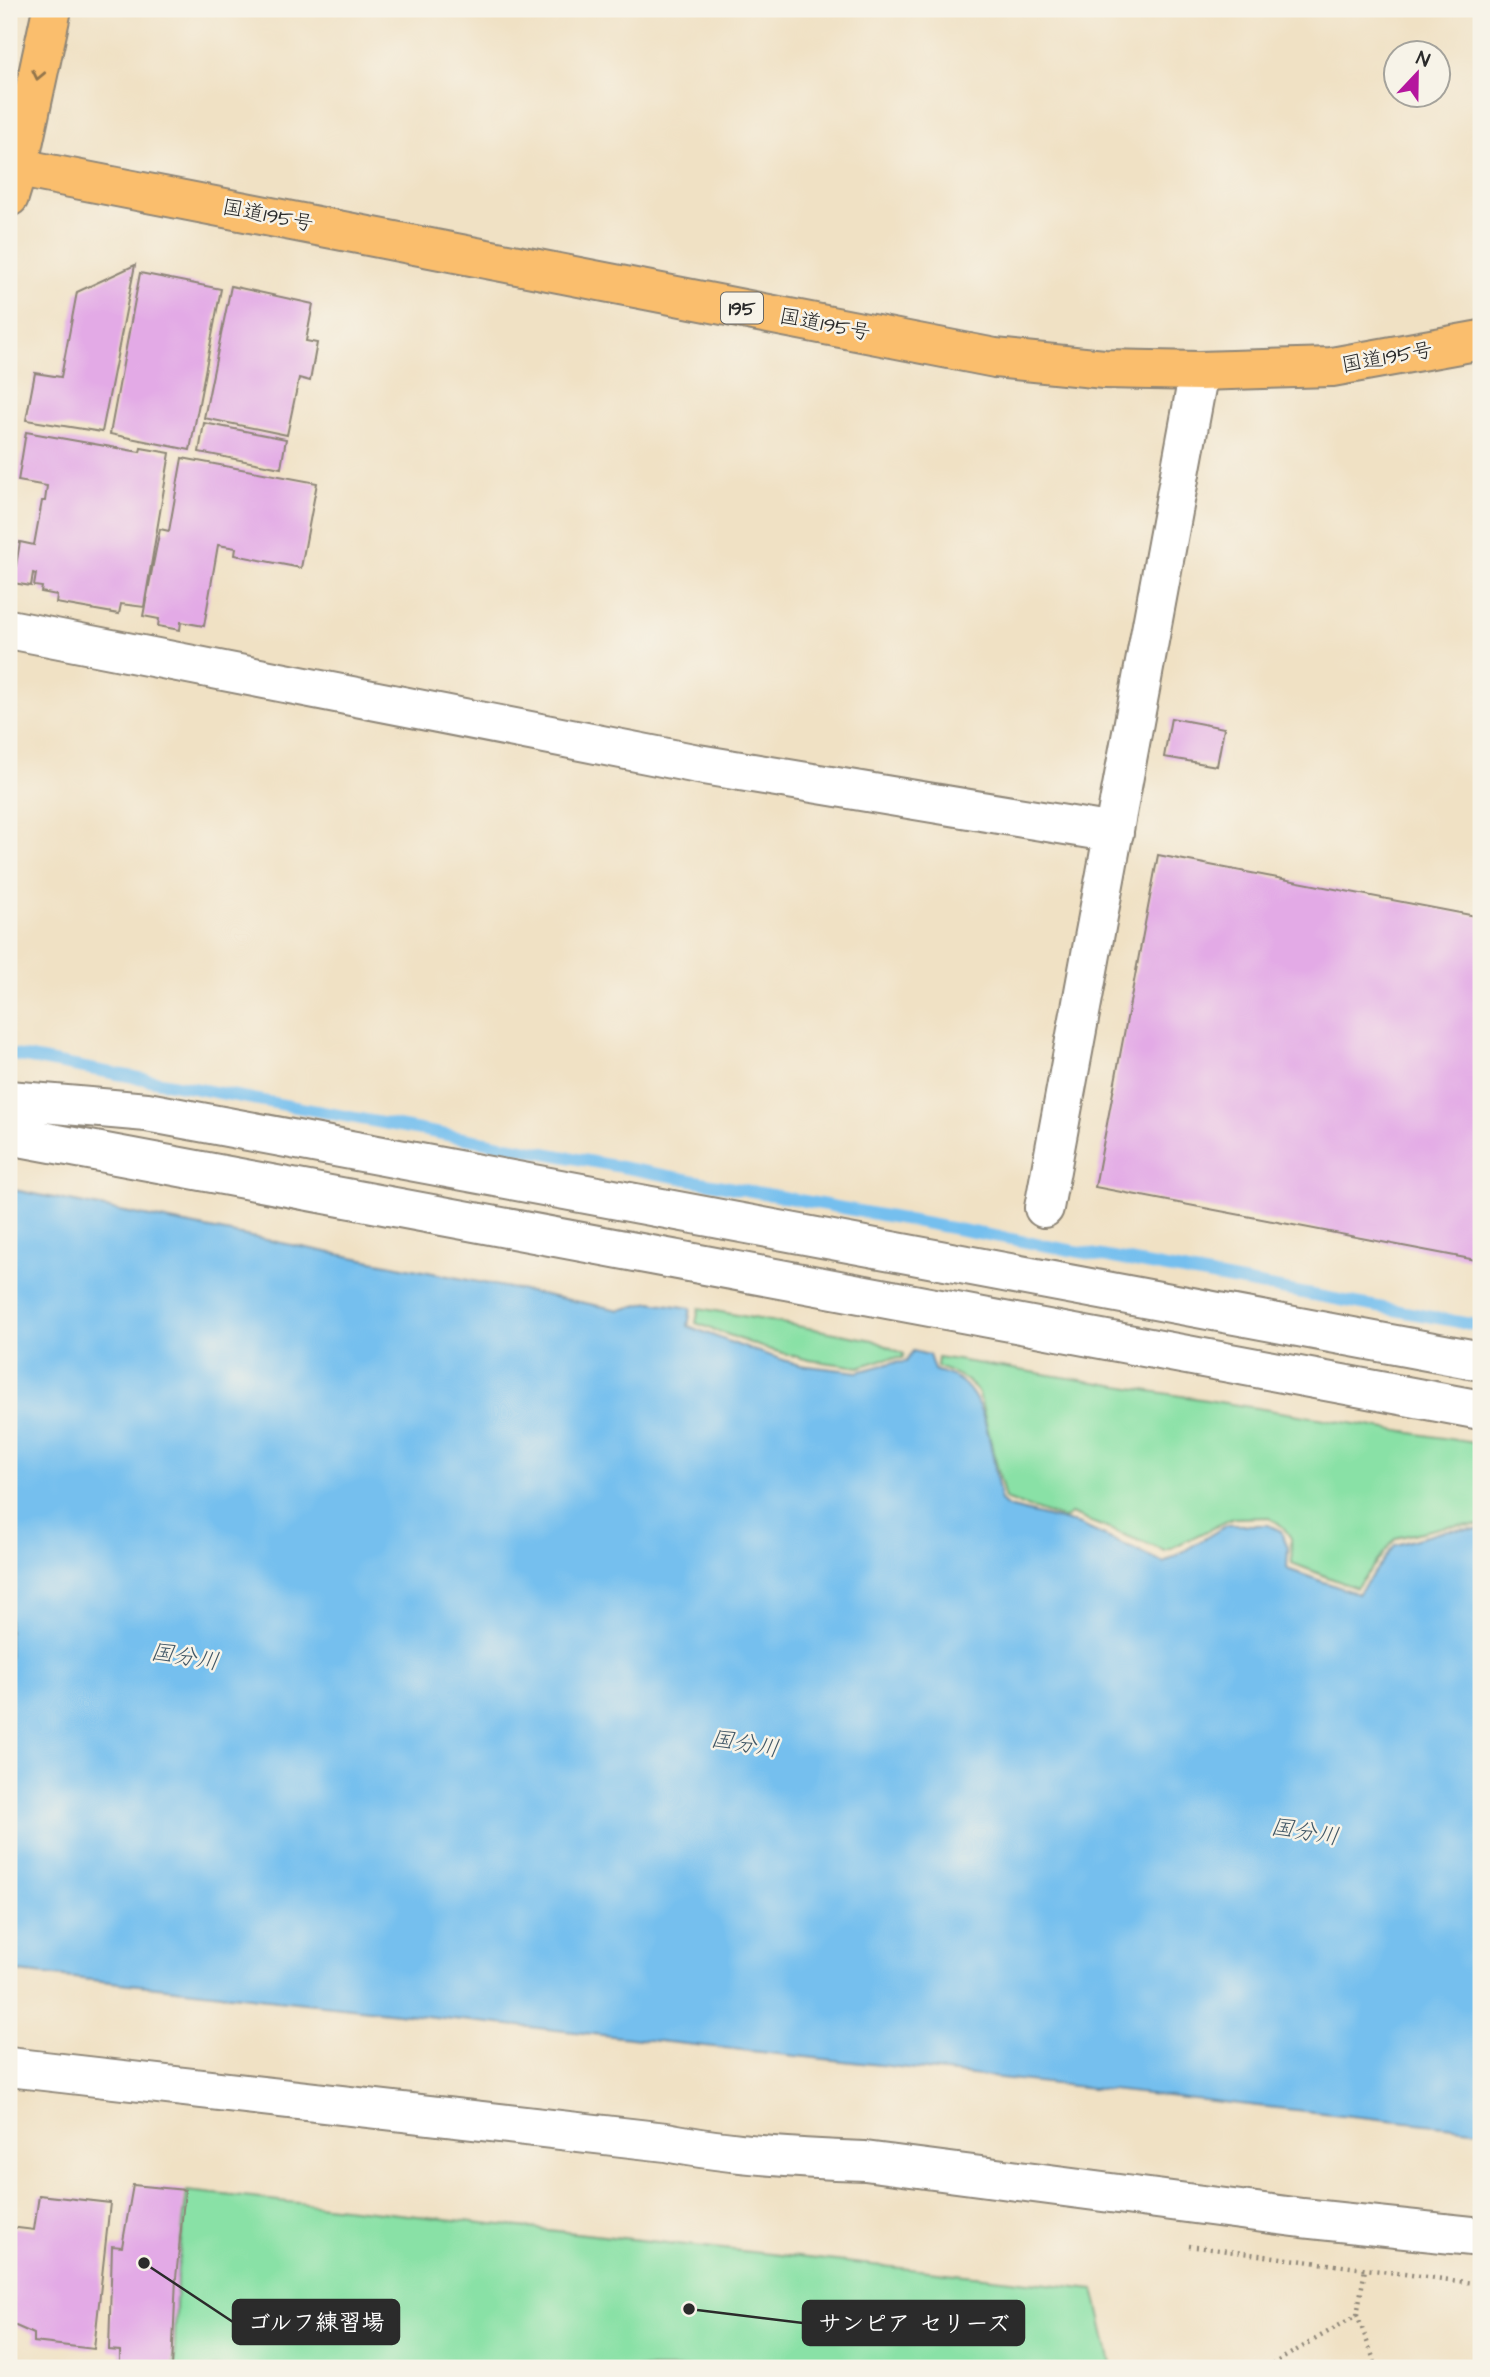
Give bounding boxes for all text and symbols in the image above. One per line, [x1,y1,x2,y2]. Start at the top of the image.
north arrow [1382,38,1452,108]
text: N [1412,45,1433,74]
one-way arrow [31,69,46,81]
street label: 国道195号 [220,192,316,239]
road number: 195 [721,292,763,324]
street label: 国道195号 [777,301,873,348]
street label: 国道195号 [1339,335,1435,380]
water label: 国分川 [148,1636,221,1678]
water label: 国分川 [708,1723,781,1765]
water label: 国分川 [1268,1811,1341,1853]
callout: ゴルフ練習場 [233,2300,399,2344]
callout: サンピア セリーズ [803,2301,1024,2345]
text: ゴルフ練習場 [247,2307,385,2339]
text: サンピア セリーズ [818,2308,1010,2340]

